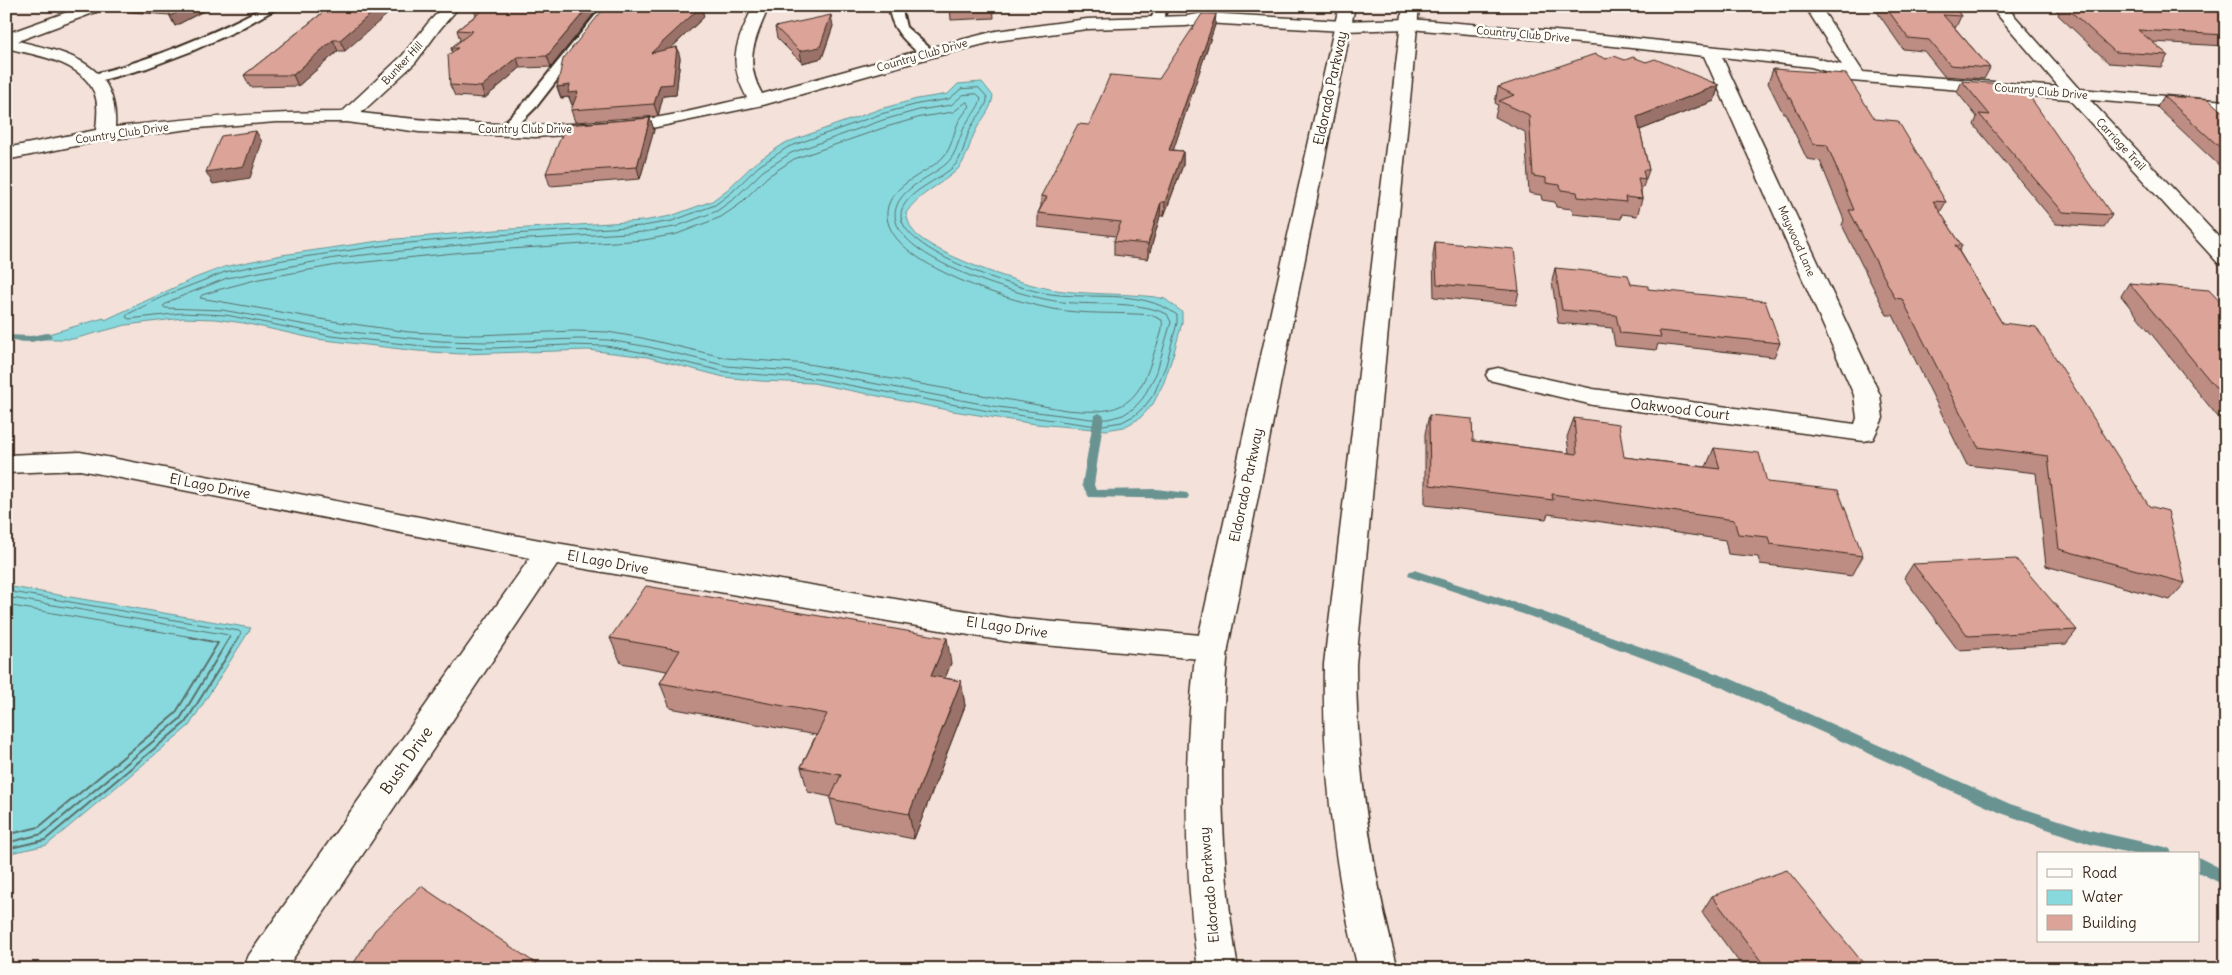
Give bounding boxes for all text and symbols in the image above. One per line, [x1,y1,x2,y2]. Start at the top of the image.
street label: Country Club Drive [1476,23,1570,45]
street label: Eldorado Parkway [1309,29,1351,147]
street label: Country Club Drive [875,35,969,75]
street label: Bunker Hill [379,39,425,87]
street label: Country Club Drive [1994,80,2088,102]
street label: Carriage Trail [2093,115,2149,173]
street label: Country Club Drive [75,120,170,146]
street label: Country Club Drive [478,122,572,136]
street label: Maywood Lane [1775,203,1819,279]
street label: Oakwood Court [1629,394,1731,424]
street label: Eldorado Parkway [1225,426,1267,544]
street label: El Lago Drive [168,469,252,503]
street label: El Lago Drive [566,546,650,578]
street label: El Lago Drive [965,612,1049,642]
street label: Bush Drive [375,722,437,798]
street label: Eldorado Parkway [1195,826,1223,944]
legend [2037,852,2200,942]
text: Road [2082,863,2117,882]
text: Water [2082,887,2123,906]
text: Building [2082,913,2137,932]

